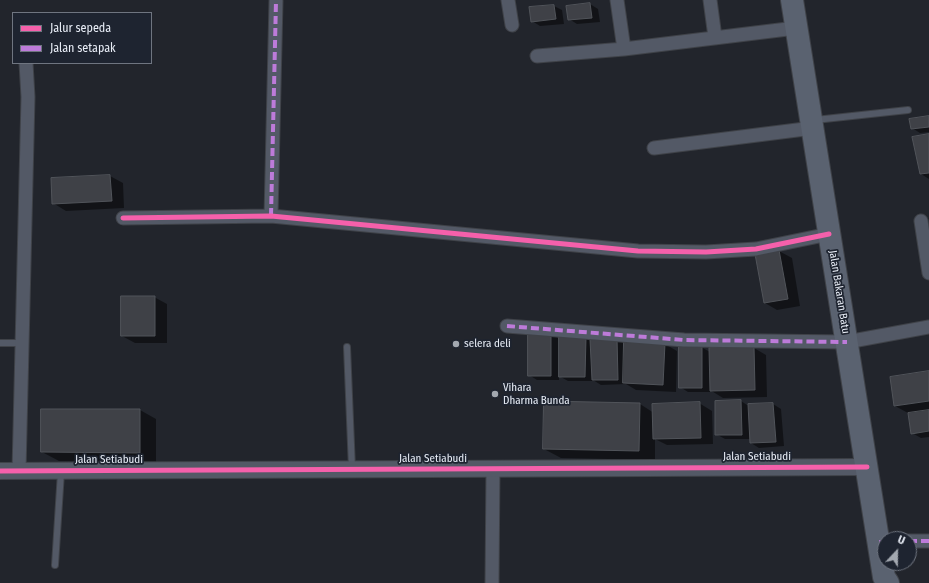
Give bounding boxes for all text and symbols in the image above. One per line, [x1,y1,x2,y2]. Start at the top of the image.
legend [12,12,152,64]
text: Jalur sepeda [50,21,111,35]
text: Jalan setapak [50,41,116,55]
street label: Jalan Bakaran Batu [826,249,852,335]
place label: selera deli [464,337,511,351]
marker: selera deli [451,339,461,349]
place label: Vihara Dharma Bunda [503,381,570,407]
marker: Vihara Dharma Bunda [490,389,500,399]
street label: Jalan Setiabudi [723,450,791,464]
street label: Jalan Setiabudi [399,452,467,466]
street label: Jalan Setiabudi [75,453,143,467]
north arrow [877,531,917,571]
text: U [896,533,907,548]

